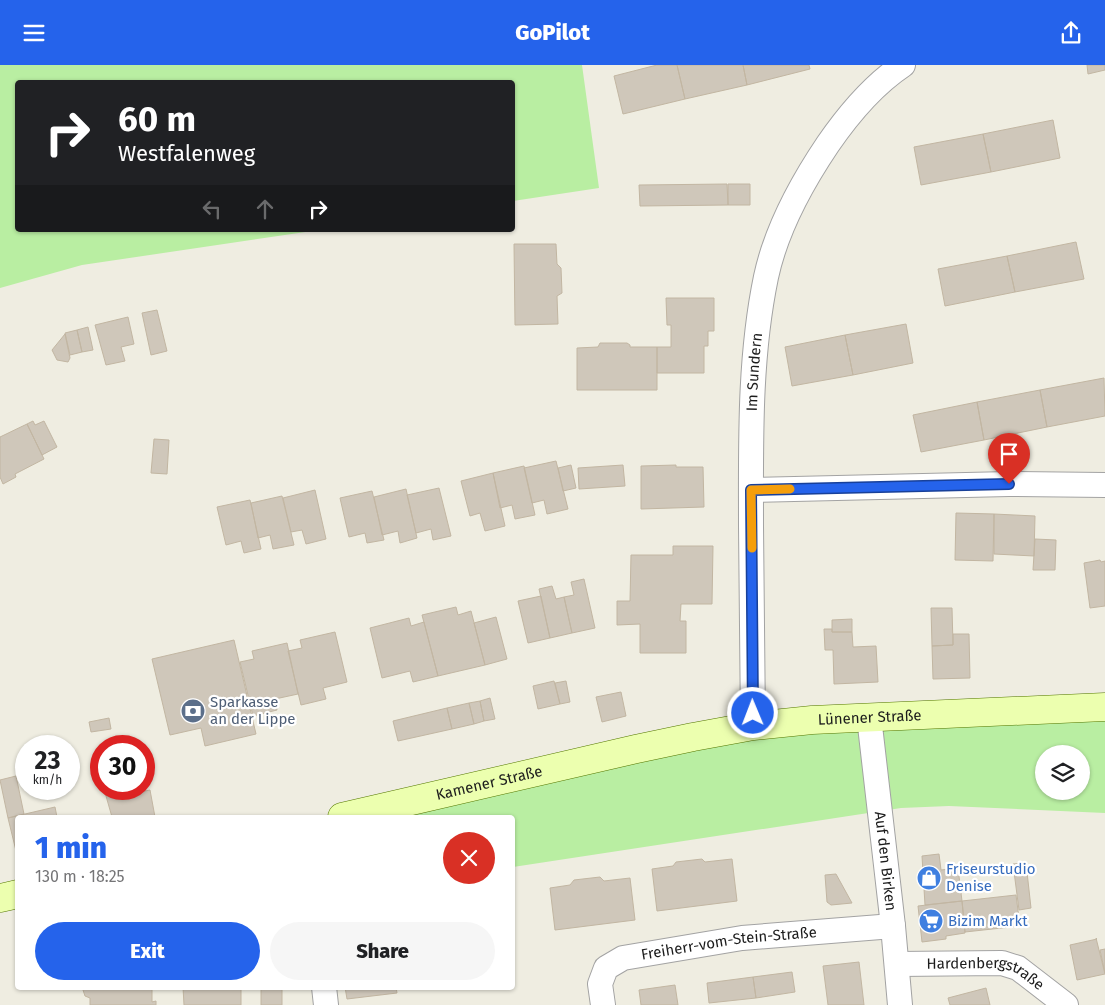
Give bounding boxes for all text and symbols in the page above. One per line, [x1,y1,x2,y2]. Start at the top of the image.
icon: menu [20,19,48,47]
text: GoPilot [515,19,590,46]
icon: share [1057,19,1085,47]
text: 60 m [118,98,196,140]
icon: right [35,100,100,165]
text: Westfalenweg [118,140,255,167]
icon: left [198,195,226,223]
icon: ahead [251,195,279,223]
icon: right [304,195,332,223]
street label: Im Sundern [743,332,766,412]
pin [988,433,1030,484]
icon: arrive [995,440,1023,468]
position arrow [726,686,778,738]
place label: Sparkasse an der Lippe [210,693,296,728]
bank icon: Sparkasse an der Lippe [180,698,206,724]
street label: Lünener Straße [817,706,922,729]
speed limit sign: 30 [90,735,155,800]
map controls [1035,745,1090,800]
button: layers [1035,745,1090,800]
text: 23 [35,746,60,776]
street label: Kamener Straße [434,762,544,804]
text: km/h [33,773,62,787]
street label: Auf den Birken [871,810,900,912]
text: 1 min [35,830,107,866]
button: close [443,832,495,884]
place label: Friseurstudio Denise [946,860,1035,895]
shop icon: Friseurstudio Denise [916,865,942,891]
text: 130 m · 18:25 [35,867,125,886]
supermarket icon: Bizim Markt [918,908,944,934]
place label: Bizim Markt [948,912,1028,930]
button: Exit [35,922,260,980]
button: Share [270,922,495,980]
street label: Freiherr-vom-Stein-Straße [640,923,817,964]
street label: Hardenbergstraße [926,953,1048,994]

